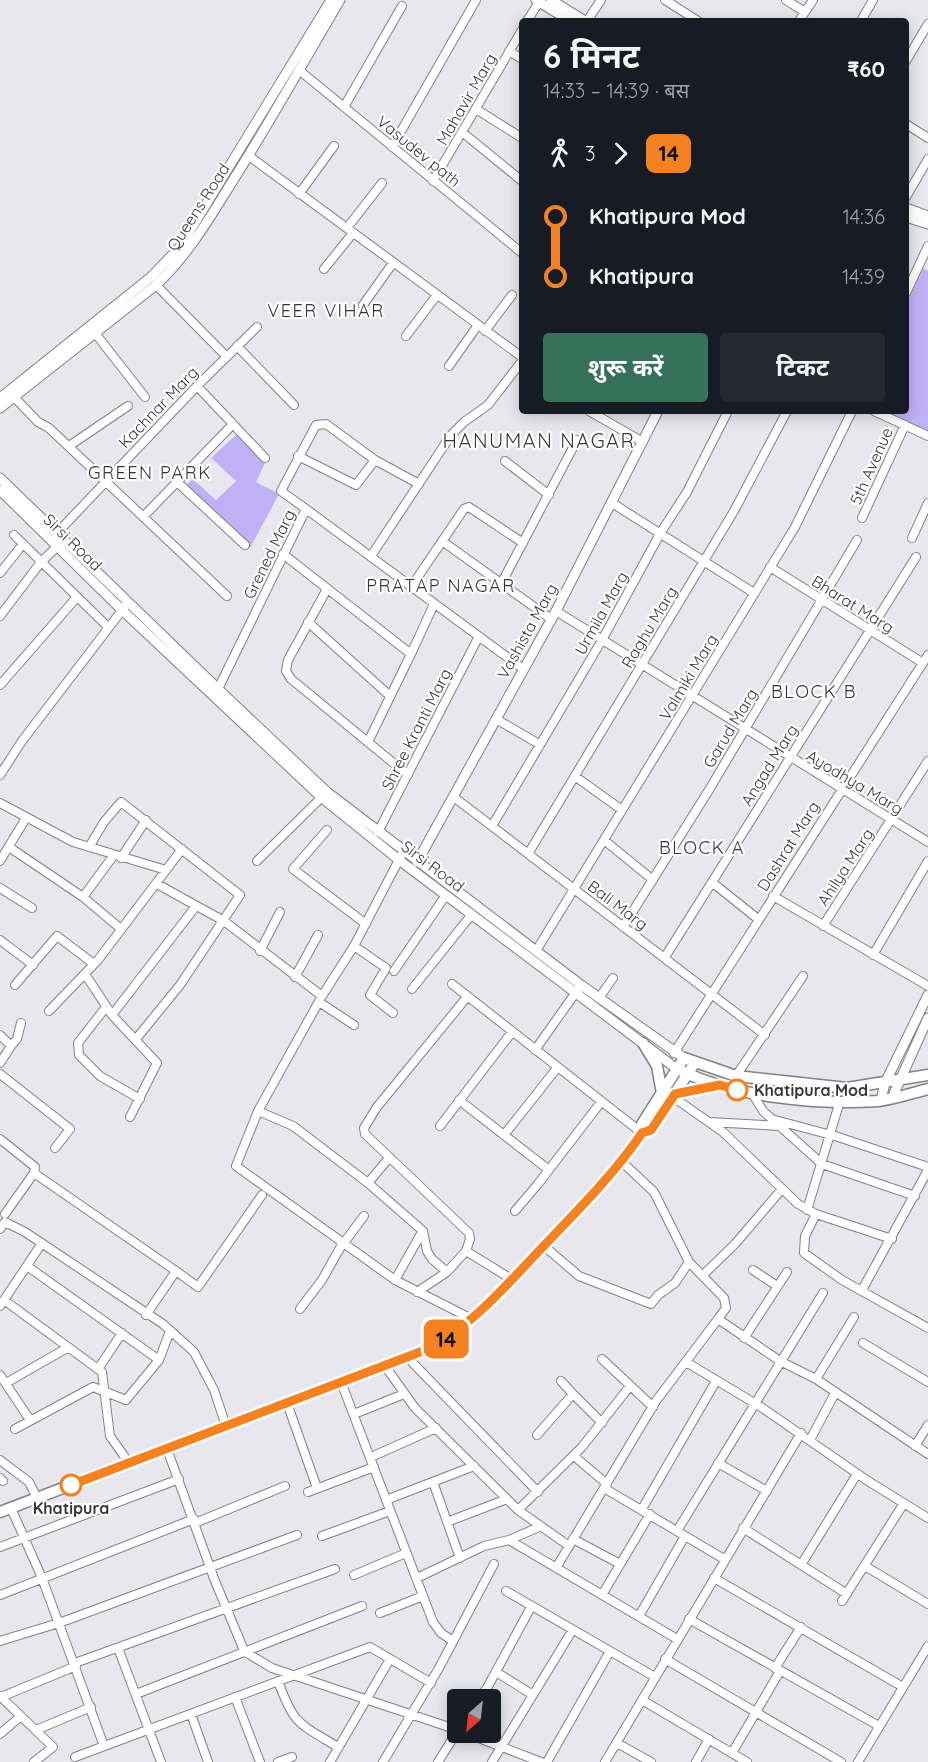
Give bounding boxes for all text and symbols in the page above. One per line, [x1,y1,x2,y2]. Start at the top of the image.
text: 6 मिनट [543,35,640,76]
street label: Mahavir Marg [432,49,500,149]
text: ₹60 [847,55,885,83]
text: 14:33 – 14:39 · बस [543,78,689,103]
street label: Vasudev path [373,111,465,191]
icon: walk [543,137,576,170]
icon: forward [604,137,637,170]
text: 14 [658,140,679,166]
text: 3 [585,141,595,166]
street label: Queens Road [162,159,234,255]
text: Khatipura Mod [589,202,746,230]
text: 14:36 [842,204,885,229]
text: Khatipura [589,262,694,290]
text: 14:39 [842,264,885,289]
district label: VEER VIHAR [267,299,385,322]
button: शुरू करें [543,333,708,402]
button: टिकट [720,333,885,402]
street label: Kachnar Marg [114,362,202,452]
street label: 5th Avenue [845,424,897,508]
district label: HANUMAN NAGAR [443,428,635,453]
district label: GREEN PARK [88,461,212,484]
street label: Grened Marg [239,506,299,602]
street label: Sirsi Road [40,509,106,575]
street label: Urmila Marg [570,568,632,658]
street label: Bharat Marg [808,571,898,637]
district label: PRATAP NAGAR [366,574,516,597]
street label: Vashista Marg [493,580,561,682]
street label: Raghu Marg [617,582,681,672]
street label: Valmiki Marg [654,630,722,724]
street label: Shree Kranti Marg [377,665,455,793]
district label: BLOCK B [771,680,857,703]
street label: Garud Marg [698,685,762,771]
street label: Angad Marg [736,721,802,809]
street label: Ayodhya Marg [803,745,907,819]
street label: Dashrat Marg [752,797,824,895]
street label: Ahilya Marg [813,825,877,909]
street label: Sirsi Road [398,836,468,896]
district label: BLOCK A [659,836,745,859]
street label: Bali Marg [584,876,652,934]
marker: Khatipura Mod [726,1079,748,1101]
place label: Khatipura Mod [754,1080,868,1100]
line badge: 14 [419,1320,473,1358]
text: 14 [436,1326,456,1352]
marker: Khatipura [60,1474,82,1496]
place label: Khatipura [33,1498,109,1518]
north arrow [447,1689,501,1743]
map controls [447,1689,501,1743]

